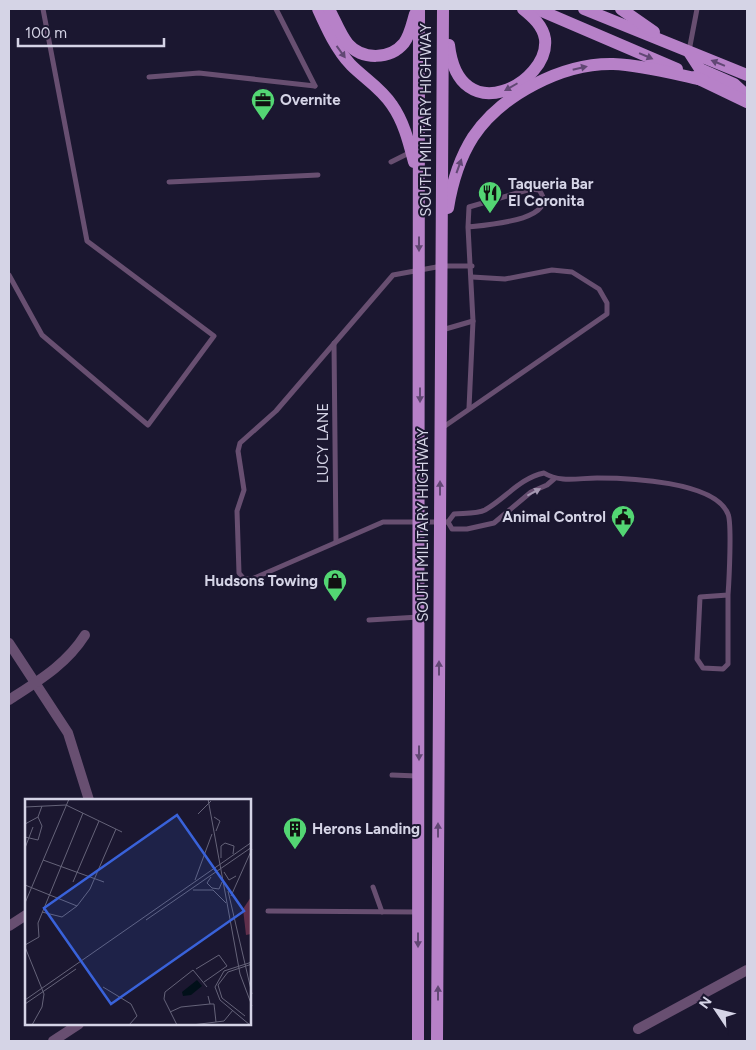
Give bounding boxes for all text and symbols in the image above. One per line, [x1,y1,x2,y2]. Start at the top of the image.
scale bar [18,15,164,47]
street label: SOUTH MILITARY HIGHWAY [417,23,435,217]
text: 100 m [25,24,67,42]
one-way arrow [336,45,346,59]
one-way arrow [639,52,654,60]
one-way arrow [711,59,725,67]
one-way arrow [573,64,588,72]
one-way arrow [504,83,518,91]
office icon: Overnite [250,87,276,121]
place label: Overnite [280,91,341,109]
one-way arrow [455,158,463,173]
place label: Taqueria Bar El Coronita [508,175,594,210]
restaurant icon: Taqueria Bar El Coronita [477,180,503,214]
one-way arrow [415,236,423,252]
one-way arrow [416,387,424,403]
street label: LUCY LANE [314,403,332,483]
street label: SOUTH MILITARY HIGHWAY [414,428,432,622]
one-way arrow [436,479,444,495]
one-way arrow [526,488,541,496]
public building icon: Animal Control [610,504,636,538]
place label: Animal Control [502,508,606,526]
shop icon: Hudsons Towing [322,568,348,602]
place label: Hudsons Towing [204,572,318,590]
one-way arrow [435,659,443,675]
one-way arrow [415,745,423,761]
inset map [25,799,251,1025]
building icon: Herons Landing [282,816,308,850]
place label: Herons Landing [312,820,420,838]
one-way arrow [434,822,442,838]
one-way arrow [414,932,422,948]
one-way arrow [434,984,442,1000]
north arrow [691,985,741,1035]
text: N [696,994,716,1012]

